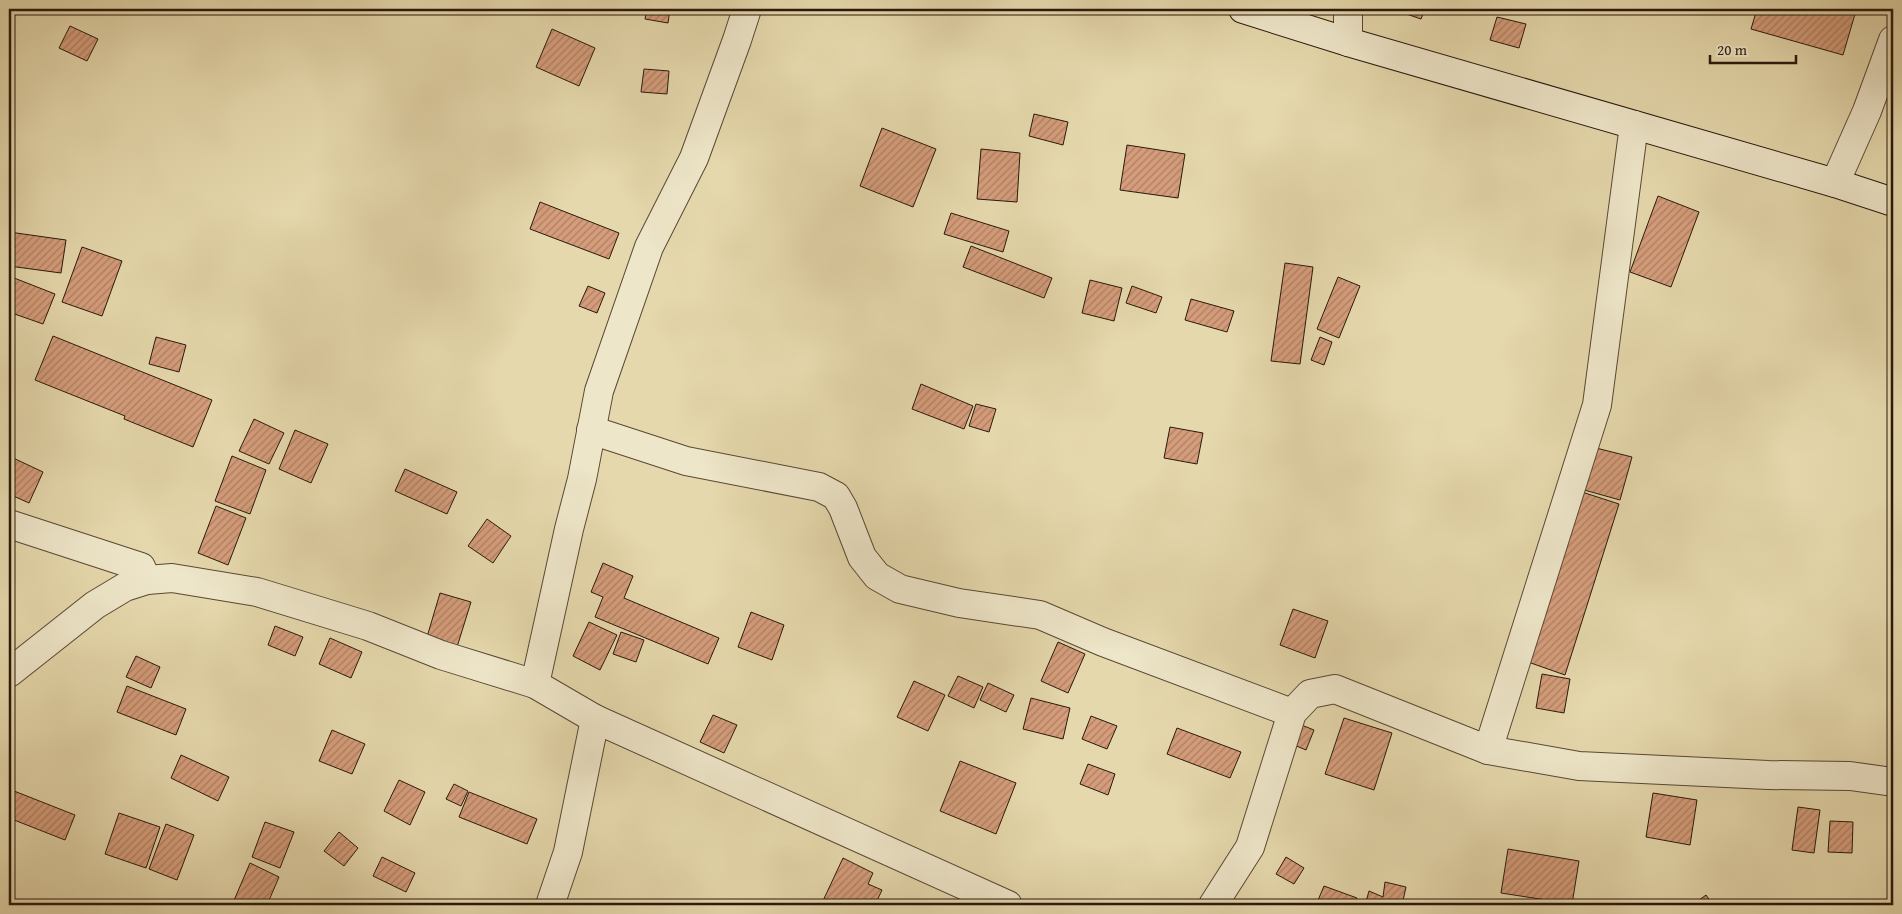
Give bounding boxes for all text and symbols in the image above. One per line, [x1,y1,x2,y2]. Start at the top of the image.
scale bar [1710,32,1796,64]
text: 20 m [1717,39,1748,60]

